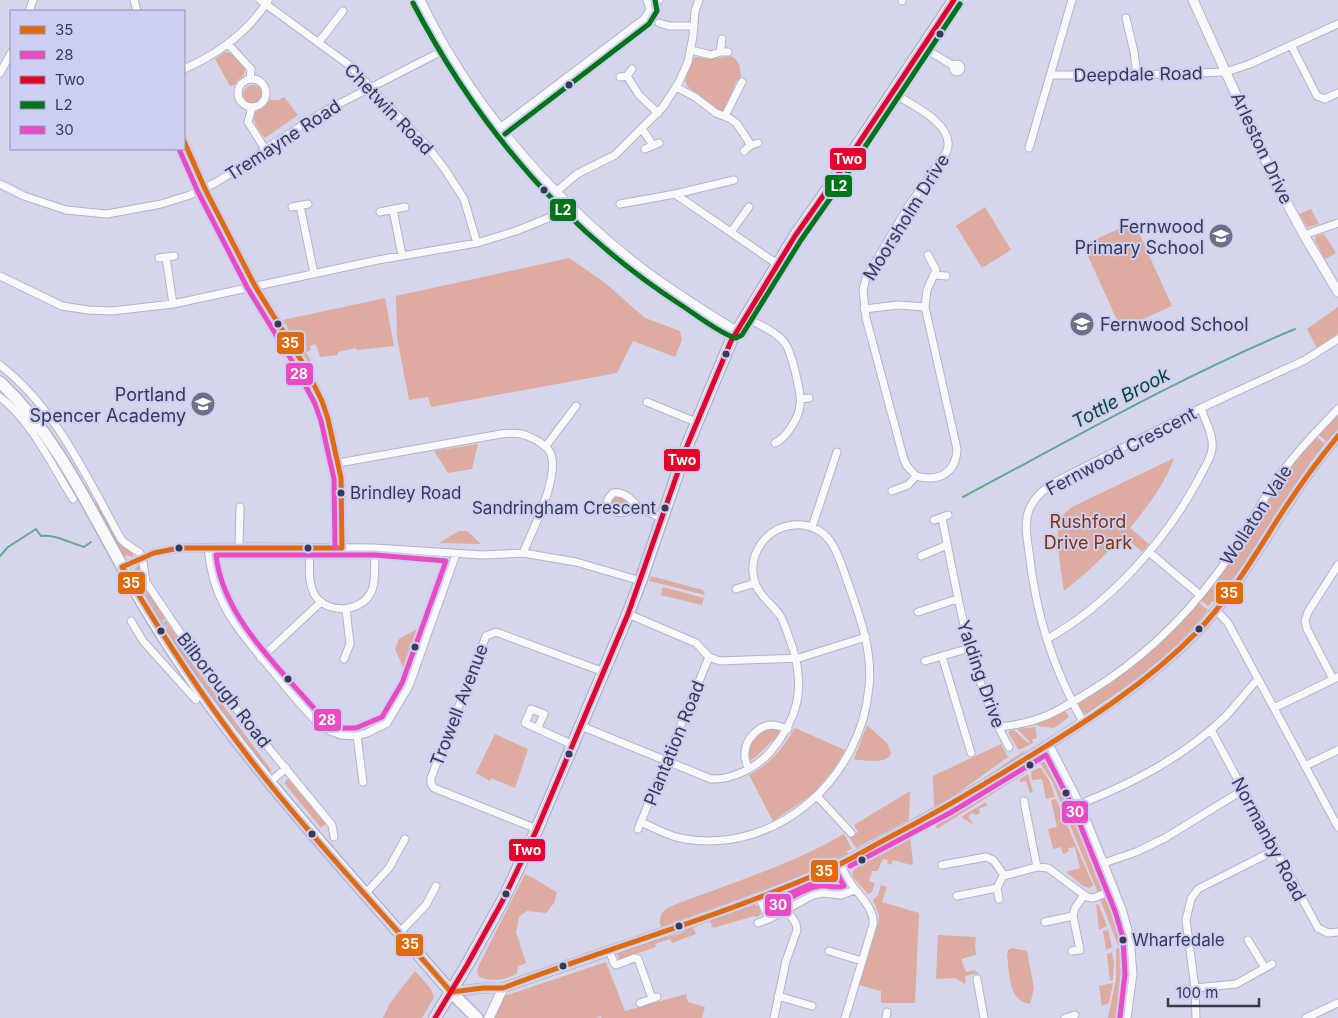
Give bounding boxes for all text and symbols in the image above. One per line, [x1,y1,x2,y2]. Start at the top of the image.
legend [10,10,185,150]
text: 35 [55,20,73,39]
unlabelled marker [935,29,945,39]
text: 28 [55,45,73,64]
street label: Chetwin Road [340,59,438,159]
street label: Deepdale Road [1073,62,1203,86]
text: Two [55,70,85,89]
unlabelled marker [564,80,574,90]
street label: Arleston Drive [1227,89,1297,207]
text: L2 [55,95,73,114]
street label: Tremayne Road [222,95,344,185]
text: 30 [55,120,74,139]
line badge: Two [829,147,867,171]
text: Two [834,150,863,167]
street label: Moorsholm Drive [859,150,953,284]
line badge: L2 [824,174,853,198]
text: L2 [831,177,848,194]
unlabelled marker [539,185,549,195]
line badge: L2 [549,198,577,222]
text: L2 [555,201,572,218]
place label: Fernwood Primary School [1075,216,1204,258]
school or university icon: Fernwood Primary School [1208,223,1234,249]
school or university icon: Fernwood School [1069,311,1095,337]
place label: Fernwood School [1100,314,1249,335]
unlabelled marker [273,319,283,329]
line badge: 35 [276,331,305,355]
text: 35 [281,334,299,351]
unlabelled marker [721,349,731,359]
line badge: 28 [285,362,314,386]
water label: Tottle Brook [1068,362,1174,433]
text: 28 [290,365,308,382]
place label: Portland Spencer Academy [30,384,186,426]
school or university icon: Portland Spencer Academy [190,391,216,417]
street label: Fernwood Crescent [1042,402,1200,499]
line badge: Two [663,448,701,472]
text: Two [668,451,697,468]
street label: Wollaton Vale [1216,461,1296,569]
place label: Brindley Road [350,483,461,503]
marker: Brindley Road [336,488,346,498]
place label: Sandringham Crescent [472,498,656,518]
marker: Sandringham Crescent [660,503,670,513]
park label: Rushford Drive Park [1044,511,1132,553]
unlabelled marker [174,543,184,553]
unlabelled marker [303,543,313,553]
line badge: 35 [117,571,146,595]
text: 35 [122,574,140,591]
line badge: 35 [1215,581,1244,605]
text: 35 [1220,584,1238,601]
street label: Yalding Drive [953,618,1009,730]
unlabelled marker [1194,624,1204,634]
unlabelled marker [156,626,166,636]
street label: Bilborough Road [173,628,275,752]
street label: Trowell Avenue [426,641,492,769]
unlabelled marker [410,642,420,652]
unlabelled marker [283,674,293,684]
street label: Plantation Road [639,677,709,809]
line badge: 28 [313,708,342,732]
text: 28 [318,711,336,728]
unlabelled marker [564,749,574,759]
unlabelled marker [1025,760,1035,770]
street label: Normanby Road [1228,773,1310,905]
unlabelled marker [1061,788,1071,798]
line badge: 30 [1061,800,1089,824]
text: 30 [1066,803,1084,820]
unlabelled marker [307,829,317,839]
line badge: Two [508,838,546,862]
text: Two [513,841,542,858]
unlabelled marker [857,855,867,865]
line badge: 35 [810,859,839,883]
text: 35 [815,862,833,879]
unlabelled marker [501,889,511,899]
line badge: 30 [764,893,792,917]
text: 30 [769,896,787,913]
unlabelled marker [674,921,684,931]
place label: Wharfedale [1132,930,1225,950]
line badge: 35 [395,933,424,957]
text: 35 [401,935,419,952]
marker: Wharfedale [1118,935,1128,945]
unlabelled marker [558,961,568,971]
scale bar [1168,976,1259,1008]
text: 100 m [1176,983,1218,1002]

